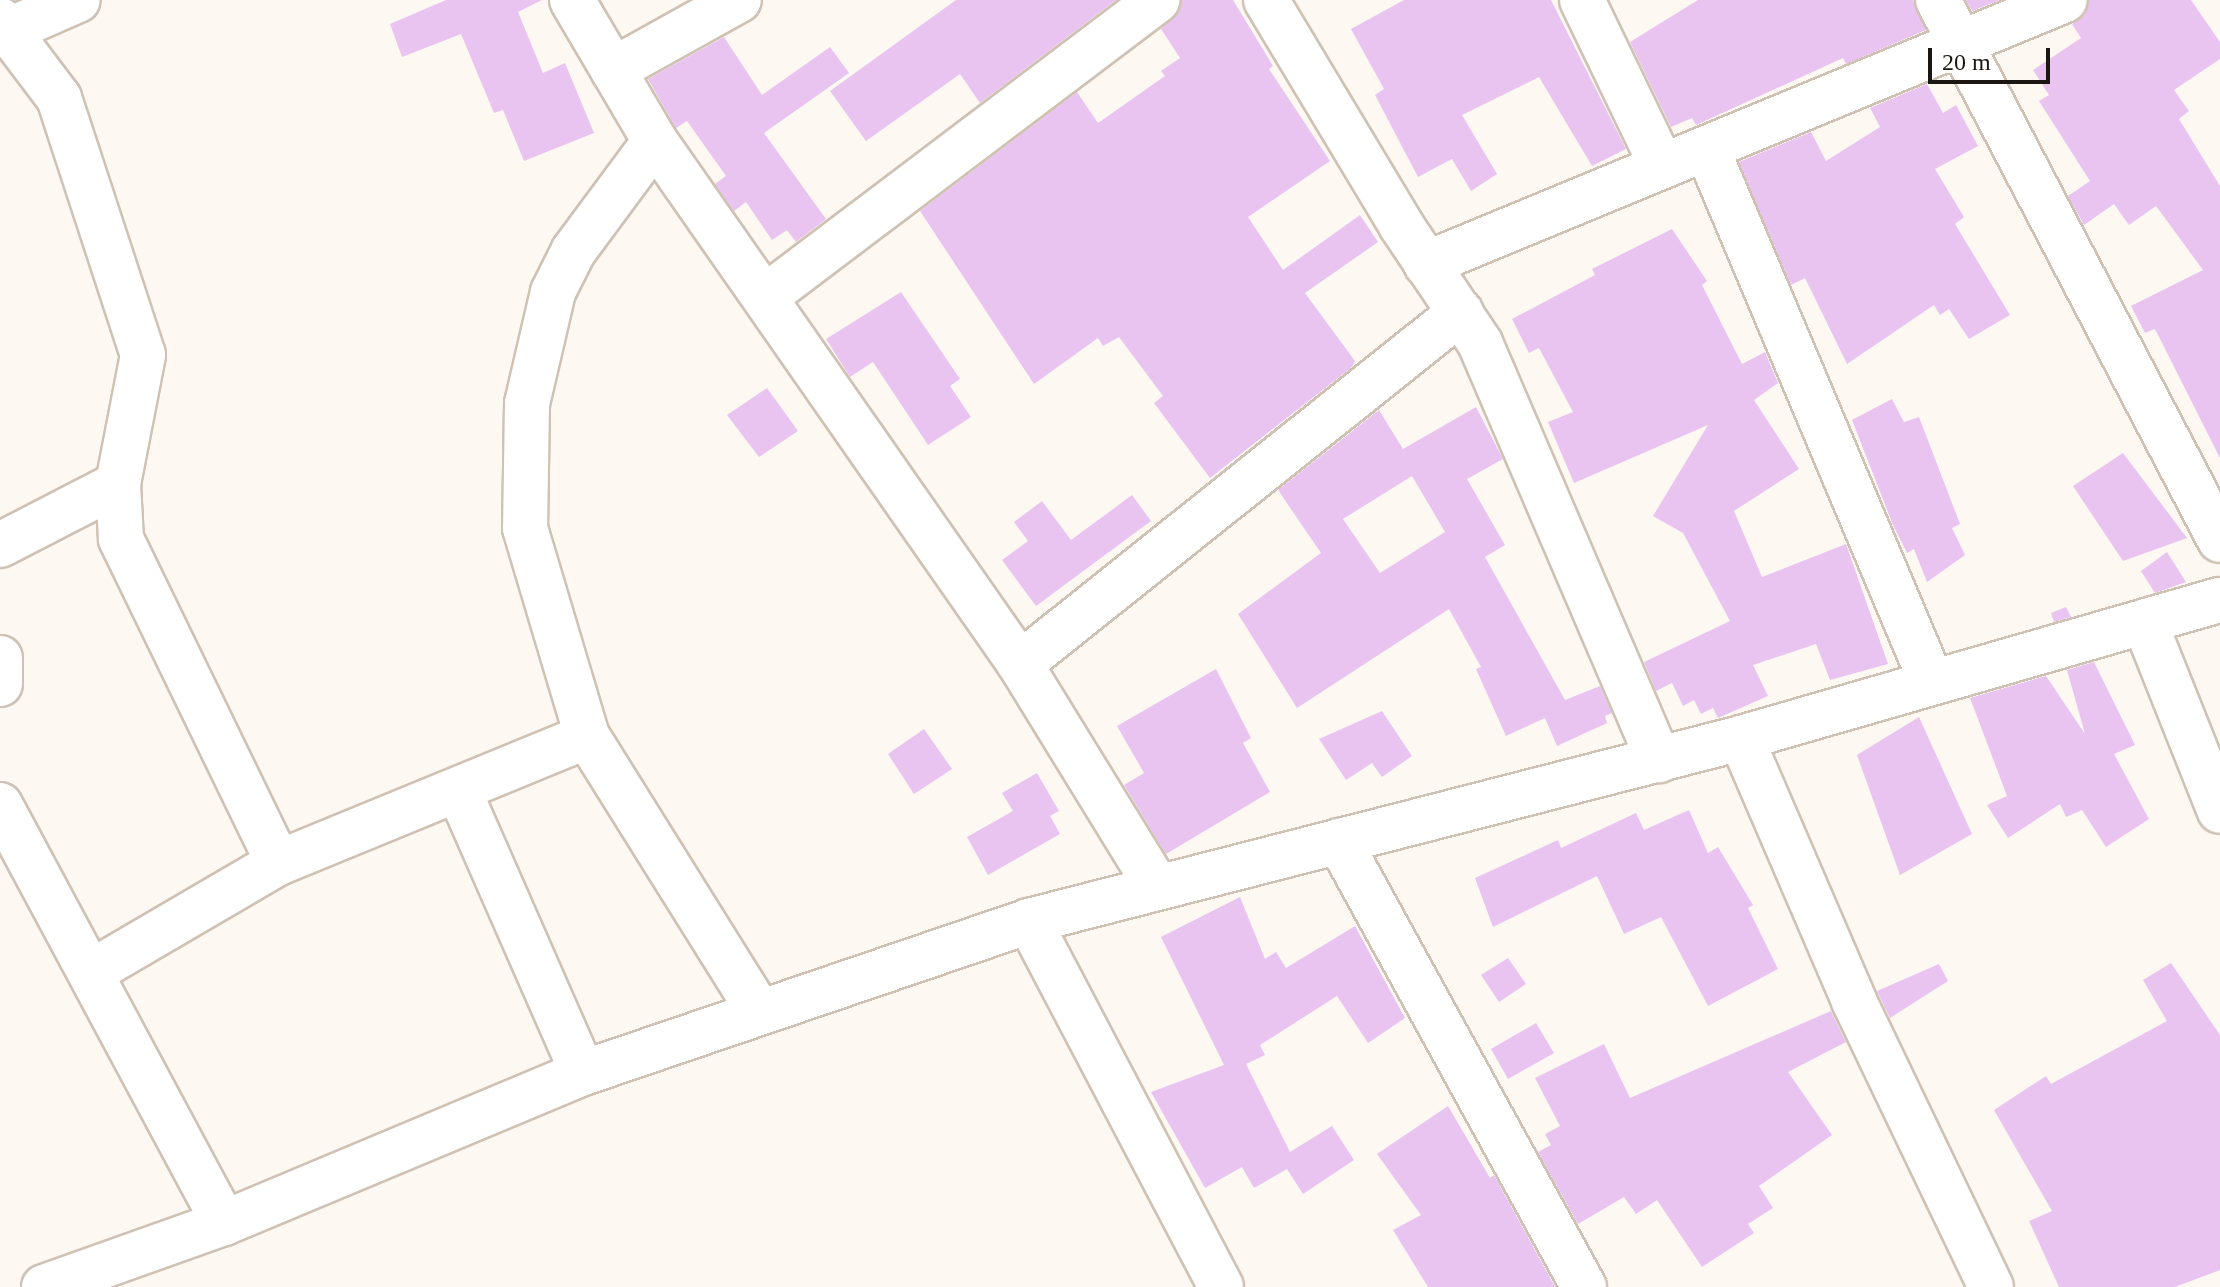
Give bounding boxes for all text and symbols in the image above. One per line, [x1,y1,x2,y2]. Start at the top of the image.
scale bar [1932,32,2054,82]
text: 20 m [1942,49,1991,75]

